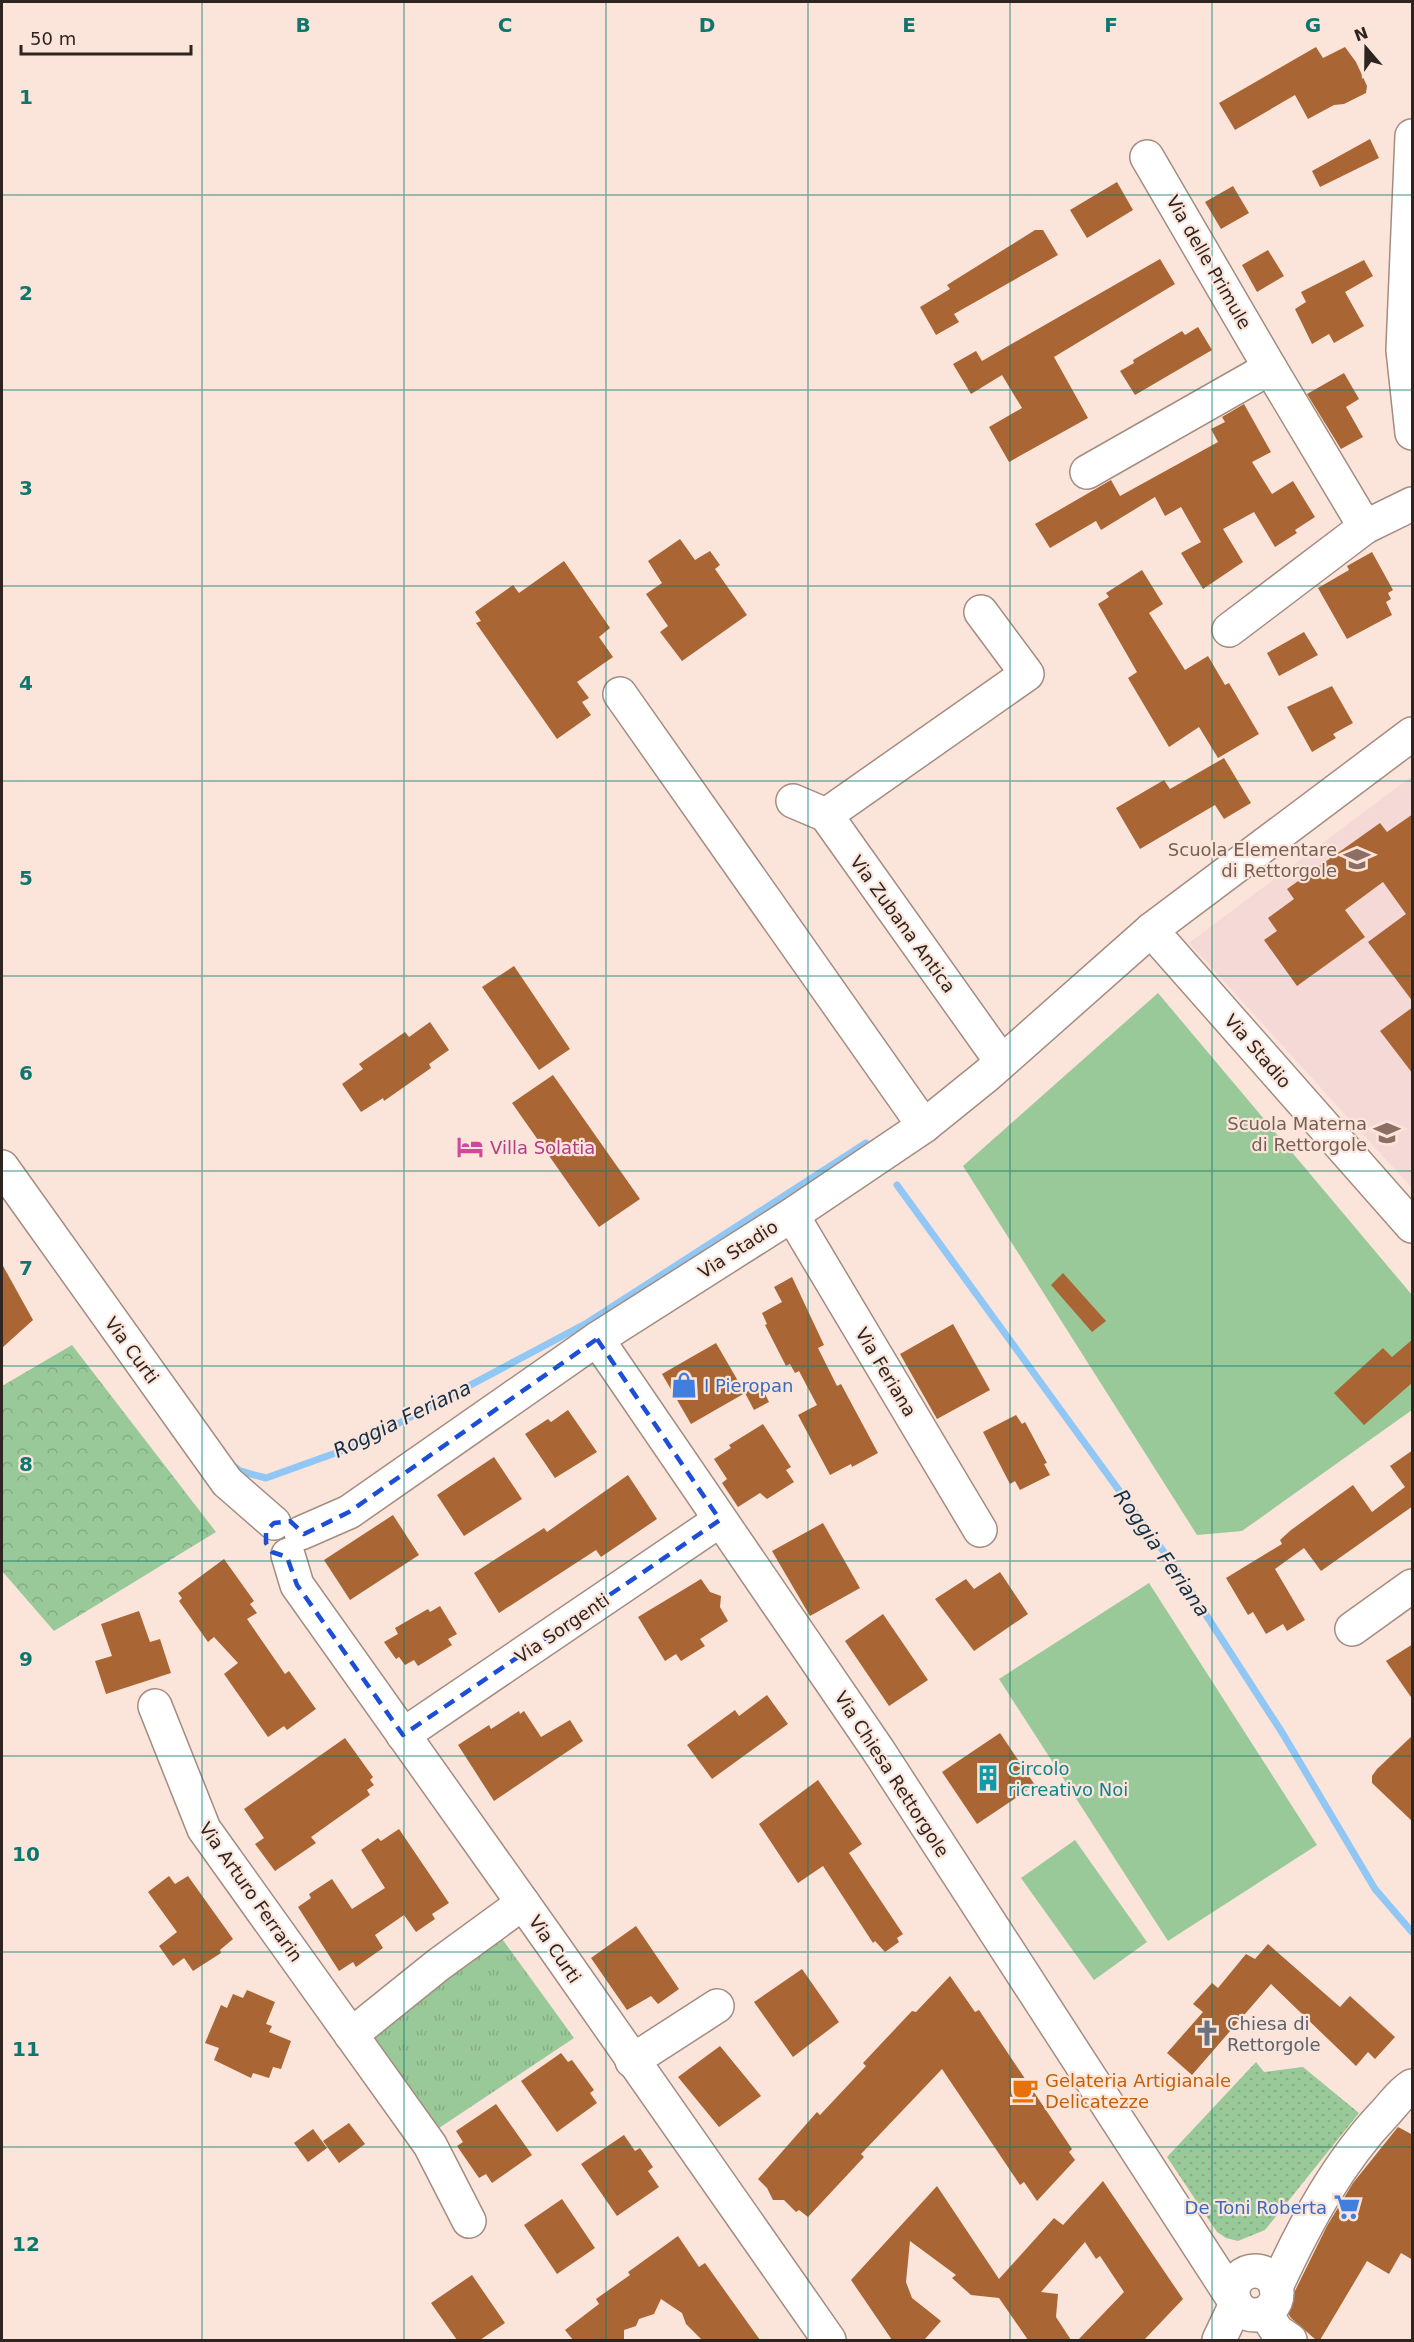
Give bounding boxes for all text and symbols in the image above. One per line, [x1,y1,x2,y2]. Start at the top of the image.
text: B [295,13,311,37]
text: C [498,13,512,37]
text: D [699,13,715,37]
text: E [902,13,916,37]
text: F [1104,13,1118,37]
text: G [1305,13,1321,37]
scale bar [21,18,190,56]
north arrow [1336,18,1396,78]
text: N [1351,23,1371,46]
text: 50 m [30,28,76,49]
text: 1 [19,85,33,109]
street label: Via delle Primule [1162,191,1256,333]
text: 2 [19,281,33,305]
text: 3 [19,476,33,500]
text: 4 [19,671,33,695]
place label: Scuola Elementare di Rettorgole [1168,839,1337,881]
school or university icon: Scuola Elementare di Rettorgole [1342,844,1372,874]
street label: Via Zubana Antica [846,851,960,997]
text: 5 [19,866,33,890]
street label: Via Stadio [1220,1010,1296,1092]
text: 6 [19,1061,33,1085]
place label: Scuola Materna di Rettorgole [1227,1113,1367,1155]
school or university icon: Scuola Materna di Rettorgole [1372,1118,1402,1148]
hotel icon: Villa Solatia [455,1132,485,1162]
place label: Villa Solatia [490,1137,595,1158]
street label: Via Stadio [694,1216,782,1282]
text: 7 [19,1256,33,1280]
street label: Via Curti [101,1313,163,1387]
street label: Via Feriana [851,1324,921,1420]
shop icon: I Pieropan [669,1370,699,1400]
water label: Roggia Feriana [329,1375,475,1463]
place label: I Pieropan [704,1375,793,1396]
text: 8 [19,1452,33,1476]
water label: Roggia Feriana [1109,1484,1215,1622]
street label: Via Sorgenti [511,1589,613,1667]
text: 9 [19,1647,33,1671]
street label: Via Chiesa Rettorgole [831,1687,953,1861]
place label: Circolo ricreativo Noi [1008,1758,1128,1800]
building icon: Circolo ricreativo Noi [973,1763,1003,1793]
street label: Via Arturo Ferrarin [195,1818,307,1966]
text: 10 [12,1842,40,1866]
street label: Via Curti [525,1911,585,1987]
place label: Chiesa di Rettorgole [1227,2013,1321,2055]
church icon: Chiesa di Rettorgole [1192,2018,1222,2048]
text: 11 [12,2037,40,2061]
place label: Gelateria Artigianale Delicatezze [1045,2070,1231,2112]
cafe icon: Gelateria Artigianale Delicatezze [1010,2075,1040,2105]
supermarket icon: De Toni Roberta [1332,2192,1362,2222]
place label: De Toni Roberta [1185,2197,1327,2218]
text: 12 [12,2232,40,2256]

